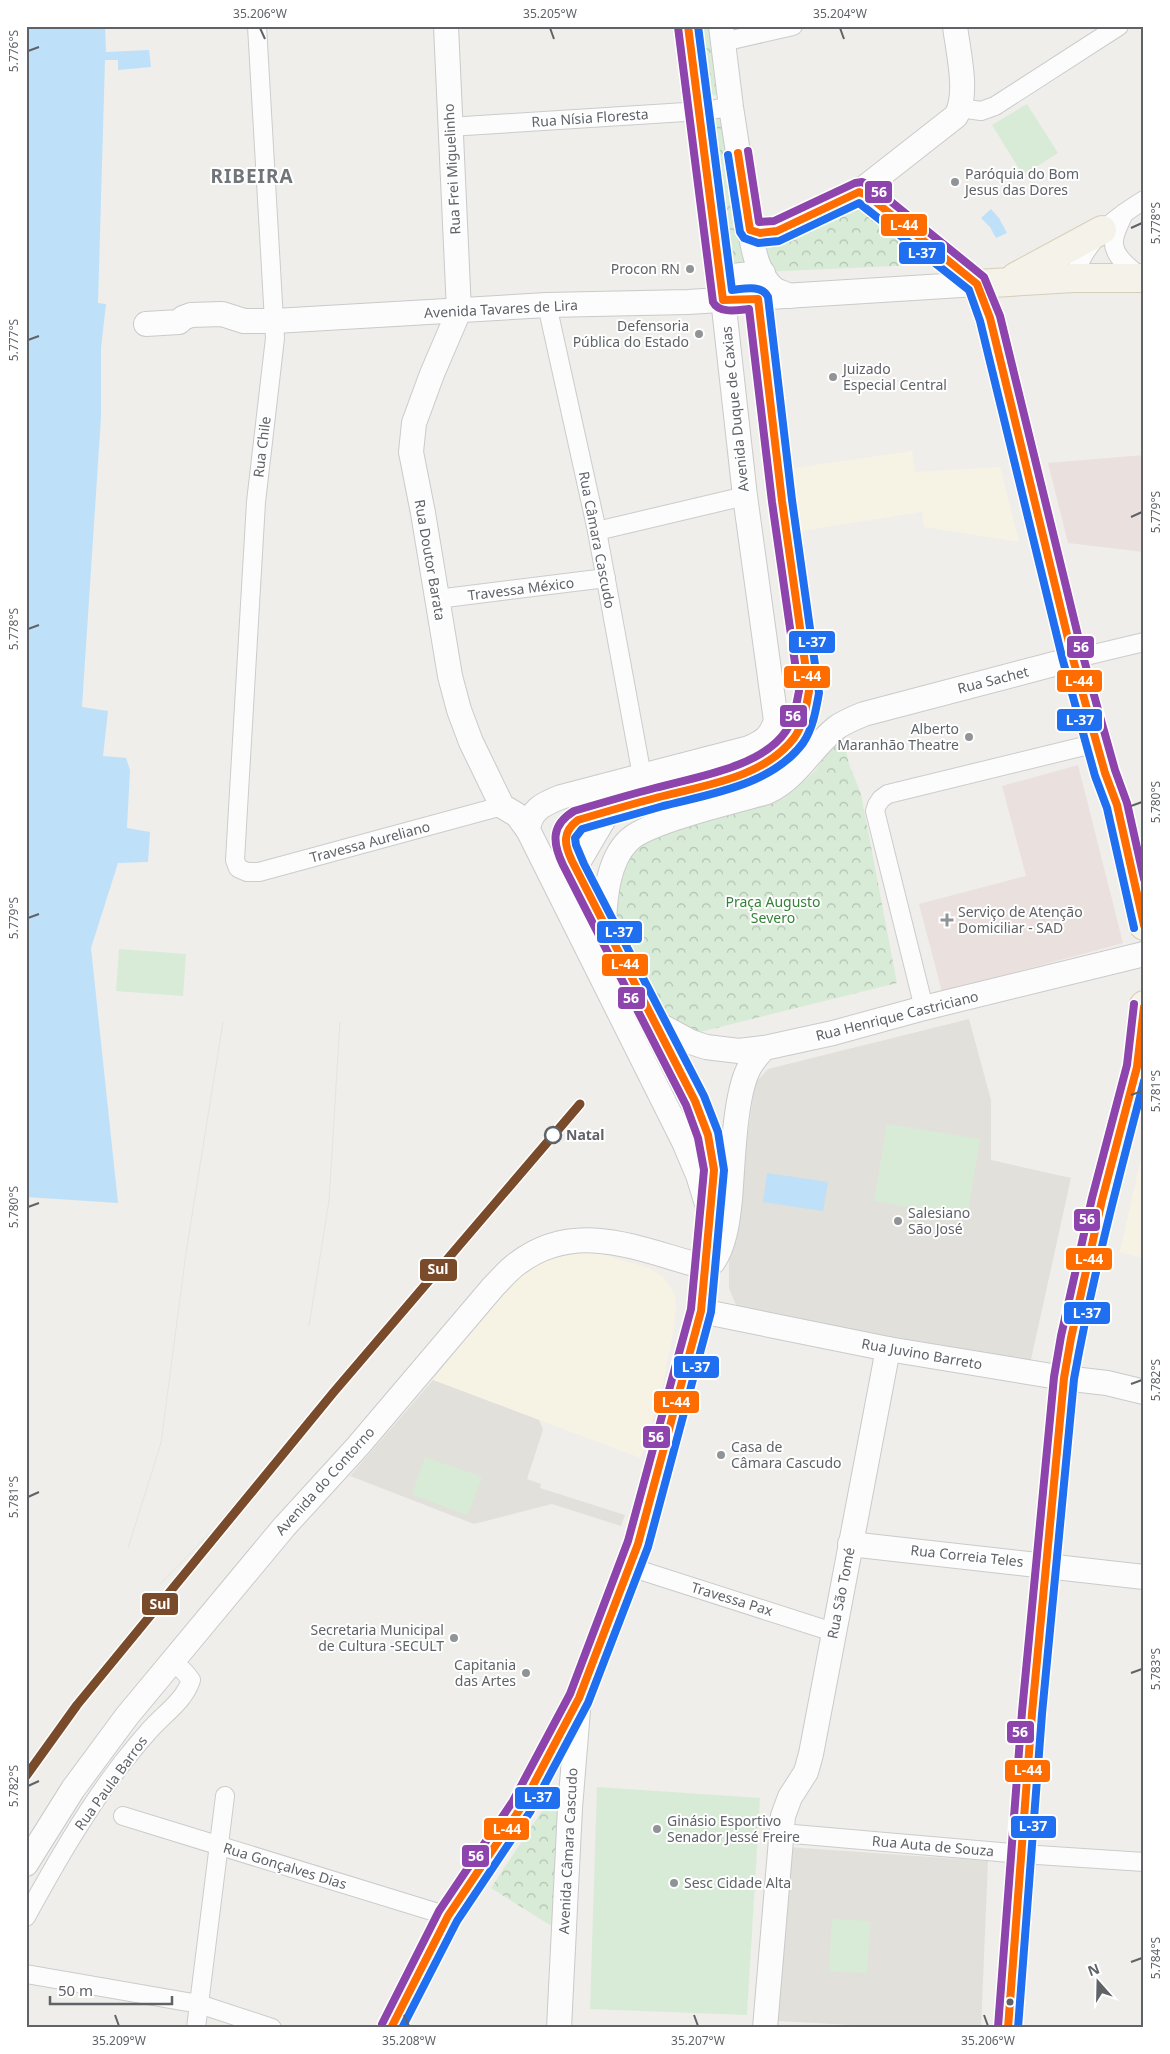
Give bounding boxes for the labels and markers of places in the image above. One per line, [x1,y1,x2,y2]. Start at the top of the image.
place label: Paróquia do Bom Jesus das Dores [963,164,1079,199]
marker: Paróquia do Bom Jesus das Dores [949,176,961,188]
place label: Procon RN [611,259,680,278]
marker: Procon RN [684,263,696,275]
place label: Defensoria Pública do Estado [573,316,689,351]
marker: Defensoria Pública do Estado [693,328,705,340]
place label: Juizado Especial Central [841,359,947,394]
marker: Juizado Especial Central [827,371,839,383]
place label: Alberto Maranhão Theatre [837,719,959,754]
marker: Alberto Maranhão Theatre [963,731,975,743]
place label: Serviço de Atenção Domiciliar - SAD [958,902,1083,937]
marker: Serviço de Atenção Domiciliar - SAD [940,913,954,927]
place label: Natal [566,1125,604,1144]
marker: Natal [544,1126,562,1144]
place label: Salesiano São José [908,1203,970,1238]
marker: Salesiano São José [892,1215,904,1227]
place label: Casa de Câmara Cascudo [731,1437,842,1472]
marker: Casa de Câmara Cascudo [715,1449,727,1461]
place label: Secretaria Municipal de Cultura -SECULT [310,1620,444,1655]
marker: Secretaria Municipal de Cultura -SECULT [448,1632,460,1644]
place label: Capitania das Artes [454,1655,516,1690]
marker: Capitania das Artes [520,1667,532,1679]
place label: Ginásio Esportivo Senador Jessé Freire [667,1811,800,1846]
marker: Ginásio Esportivo Senador Jessé Freire [651,1823,663,1835]
place label: Sesc Cidade Alta [684,1873,791,1892]
marker: Sesc Cidade Alta [668,1877,680,1889]
unlabelled marker [1005,1997,1015,2007]

